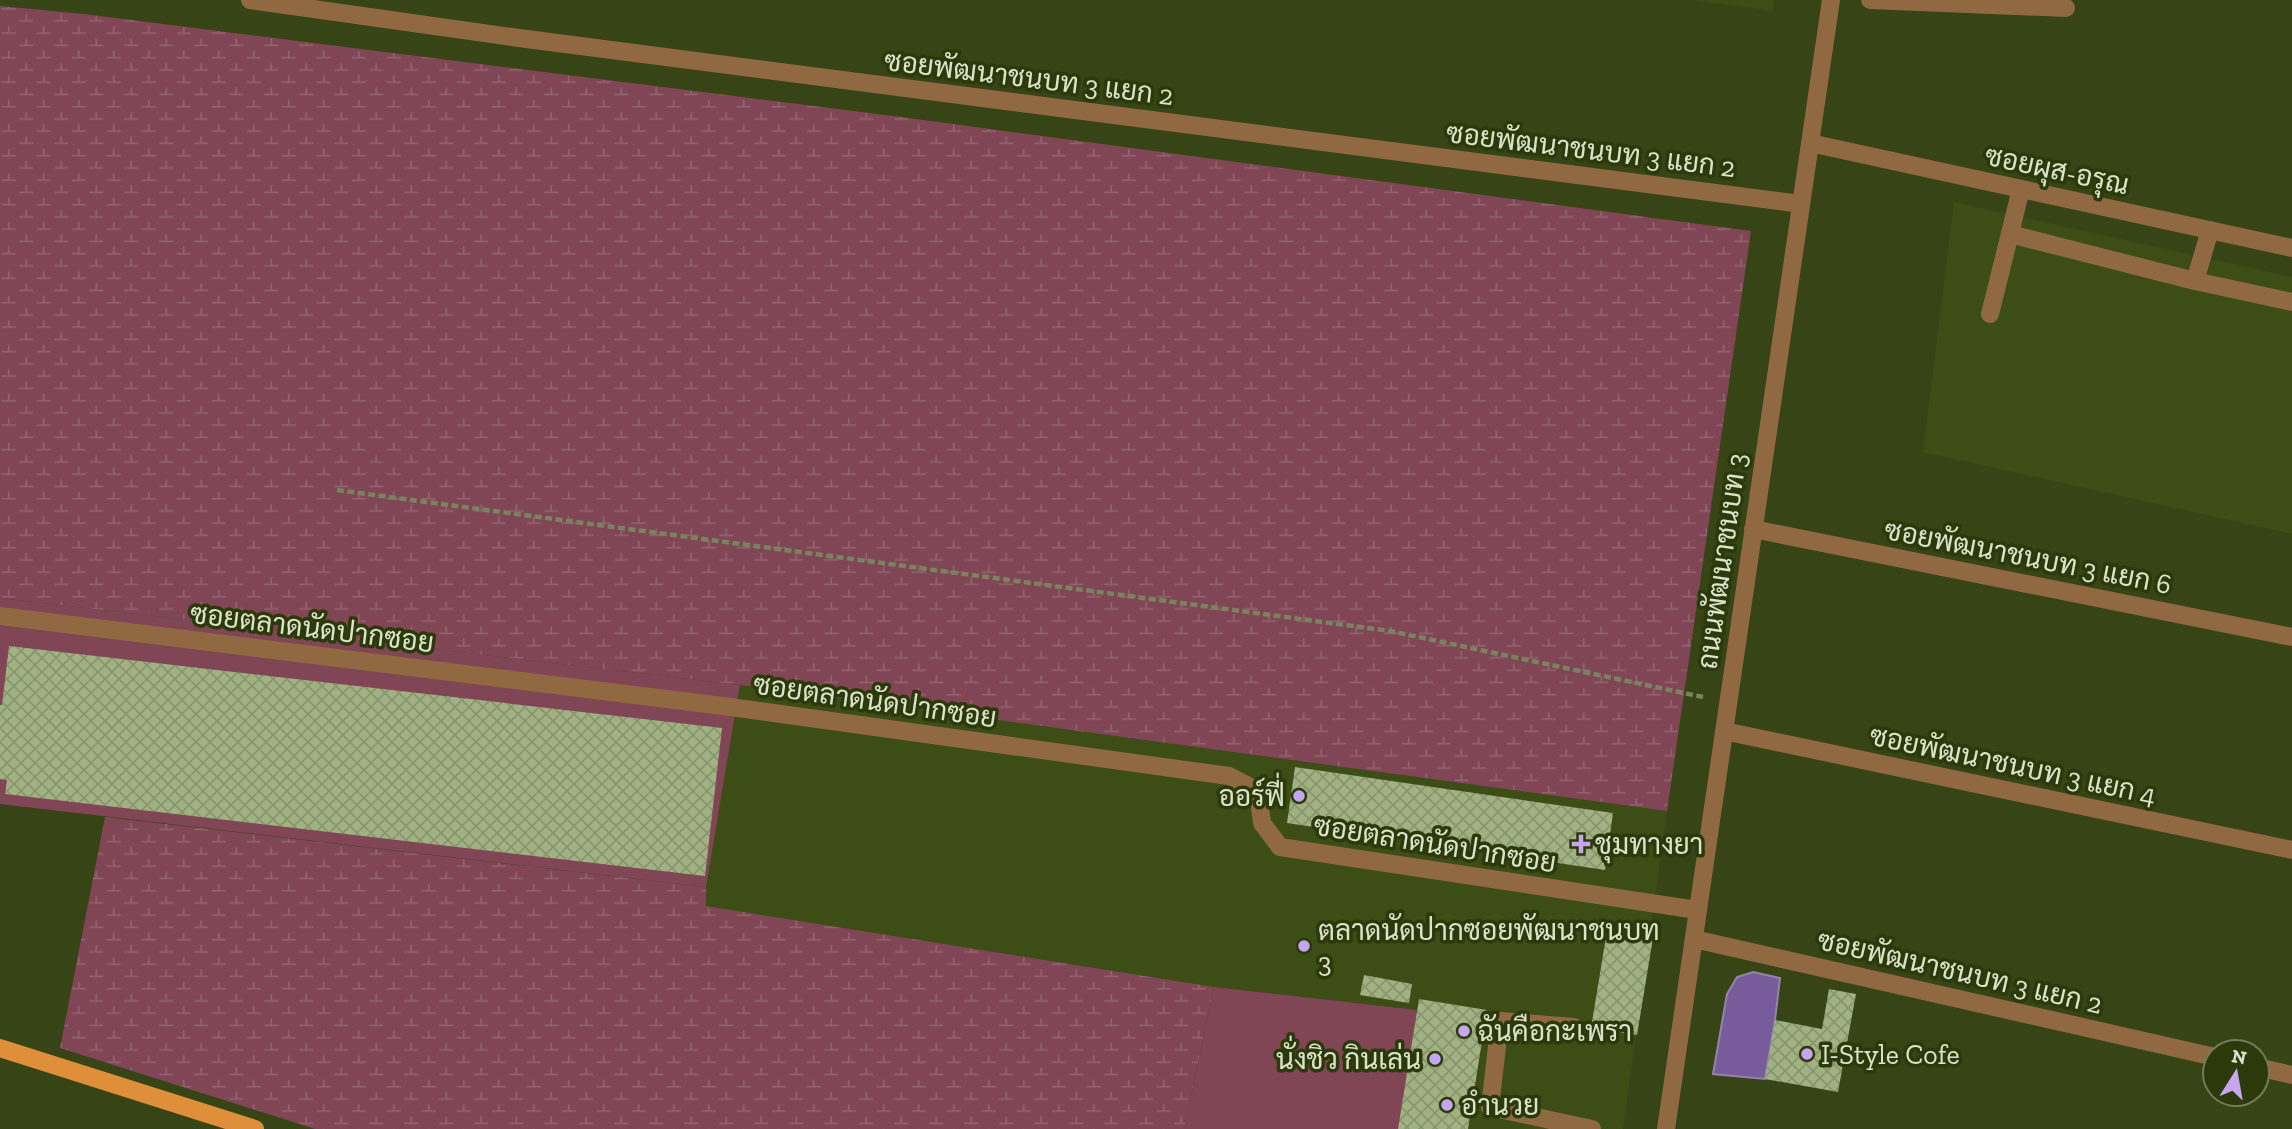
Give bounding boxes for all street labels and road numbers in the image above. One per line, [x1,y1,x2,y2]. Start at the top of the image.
street label: ซอยพัฒนาชนบท 3 แยก 2 [882,42,1176,112]
street label: ซอยพัฒนาชนบท 3 แยก 2 [1444,114,1738,184]
street label: ซอยผุส-อรุณ [1981,139,2132,204]
street label: ถนนพัฒนาชนบท 3 [1689,450,1754,671]
street label: ซอยพัฒนาชนบท 3 แยก 6 [1882,511,2175,601]
street label: ซอยตลาดนัดปากซอย [188,595,436,659]
street label: ซอยตลาดนัดปากซอย [751,666,999,734]
street label: ซอยพัฒนาชนบท 3 แยก 4 [1867,717,2160,811]
street label: ซอยตลาดนัดปากซอย [1311,807,1559,879]
street label: ซอยพัฒนาชนบท 3 แยก 2 [1814,921,2106,1021]

